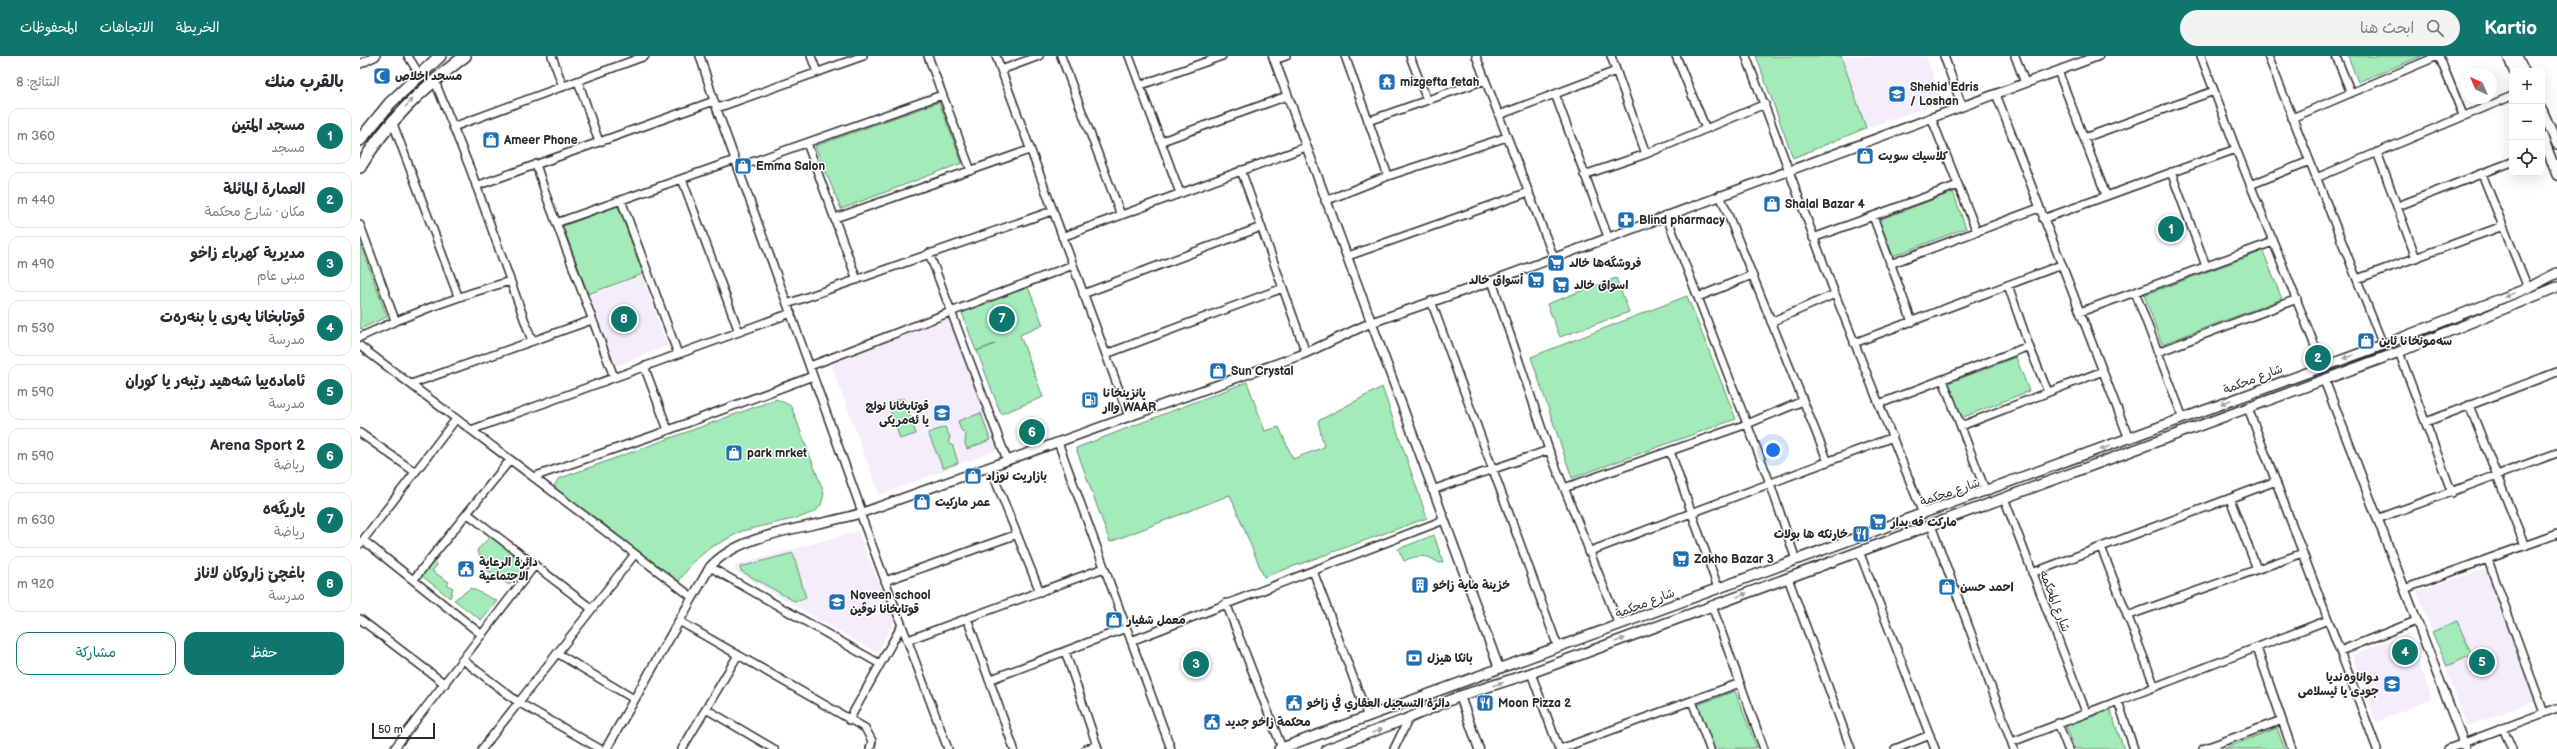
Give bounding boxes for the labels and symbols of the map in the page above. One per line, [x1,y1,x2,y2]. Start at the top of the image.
mosque icon: مسحد اخلاص [372,66,392,86]
north arrow [2461,68,2497,104]
place label: مسحد اخلاص [395,69,462,84]
temple icon: mizgefta fetah [1377,72,1397,92]
place label: mizgefta fetah [1400,75,1479,90]
place label: Shehid Edris / Loshan [1910,80,1979,109]
school or university icon: Shehid Edris / Loshan [1887,84,1907,104]
one-way arrow [405,98,414,108]
shop icon: Ameer Phone [481,130,501,150]
place label: Ameer Phone [503,133,578,148]
shop icon: كلاسيك سويت [1855,146,1875,166]
place label: كلاسيك سويت [1878,149,1949,164]
shop icon: Emma Salon [733,156,753,176]
place label: Emma Salon [756,159,825,174]
shop icon: Shalal Bazar 4 [1762,194,1782,214]
place label: Shalal Bazar 4 [1785,197,1865,212]
pharmacy icon: Blind pharmacy [1616,210,1636,230]
place label: Blind pharmacy [1639,213,1725,228]
pin: 1 [2158,214,2184,244]
supermarket icon: فروشگەها خالد [1546,253,1566,273]
place label: فروشگەها خالد [1569,255,1641,271]
supermarket icon: أسواق خالد [1526,270,1546,290]
place label: أسواق خالد [1469,272,1524,288]
supermarket icon: اسواق خالد [1551,275,1571,295]
place label: اسواق خالد [1574,278,1628,293]
one-way arrow [2502,293,2514,299]
pin: 8 [611,304,637,334]
pin: 7 [989,304,1015,334]
shop icon: سەمونخانا ئاین [2356,331,2376,351]
place label: سەمونخانا ئاین [2379,334,2452,349]
pin: 2 [2305,343,2331,373]
one-way arrow [2342,354,2354,360]
shop icon: Sun Crystal [1208,361,1228,381]
street label: شارع محكمة [2221,361,2285,399]
place label: Sun Crystal [1231,364,1294,379]
place label: پانزینخانا واار WAAR [1102,386,1156,415]
fuel station icon: پانزینخانا واار WAAR [1080,390,1100,410]
place label: قوتابخانا نولچ يا ئەمريكى [865,399,930,428]
one-way arrow [2220,399,2232,405]
school or university icon: قوتابخانا نولچ يا ئەمريكى [932,403,952,423]
pin: 6 [1019,417,1045,447]
your location [1763,440,1783,460]
shop icon: park mrket [724,443,744,463]
one-way arrow [2098,445,2110,451]
place label: park mrket [747,446,807,461]
shop icon: بازاريت نوزاد [963,466,983,486]
place label: بازاريت نوزاد [986,469,1047,484]
street label: شارع محكمة [1918,475,1982,511]
shop icon: عمر ماركيت [912,492,932,512]
place label: عمر ماركيت [935,495,991,510]
supermarket icon: ماركت قه يدار [1868,512,1888,532]
place label: ماركت قه يدار [1890,515,1957,530]
restaurant icon: خارنكه ها بولات [1851,524,1871,544]
place label: خارنكه ها بولات [1774,527,1848,542]
supermarket icon: Zakho Bazar 3 [1671,549,1691,569]
place label: Zakho Bazar 3 [1694,552,1774,567]
place label: دائرة الرعاية الاجتماعية [479,555,538,584]
public building icon: دائرة الرعاية الاجتماعية [456,559,476,579]
street label: شارع المحكمه [2035,568,2073,635]
building icon: خزينة ماية زاخو [1410,575,1430,595]
shop icon: احمد حسن [1937,577,1957,597]
place label: خزينة ماية زاخو [1432,578,1510,593]
place label: احمد حسن [1960,580,2014,595]
street label: شارع محكمة [1613,585,1677,623]
place label: Noveen school قوتابخانا نوڤين [850,588,931,617]
school or university icon: Noveen school قوتابخانا نوڤين [827,592,847,612]
one-way arrow [1736,592,1748,598]
shop icon: معمل شفيار [1104,610,1124,630]
place label: معمل شفيار [1126,613,1186,628]
one-way arrow [1615,637,1627,643]
pin: 4 [2392,637,2418,667]
pin: 5 [2469,647,2495,677]
bank icon: بانکا هیزل [1404,648,1424,668]
pin: 3 [1183,649,1209,679]
place label: بانکا هیزل [1427,651,1473,666]
place label: دواناوەندیا جودی یا ئیسلامی [2298,670,2379,699]
school or university icon: دواناوەندیا جودی یا ئیسلامی [2382,674,2402,694]
one-way arrow [1492,681,1504,687]
public building icon: دائرة التسجيل العقاري في زاخو [1284,693,1304,713]
restaurant icon: Moon Pizza 2 [1475,693,1495,713]
place label: دائرة التسجيل العقاري في زاخو [1306,694,1451,712]
place label: Moon Pizza 2 [1498,696,1572,711]
public building icon: محكمة زاخو جديد [1202,712,1222,732]
place label: محكمة زاخو جديد [1225,715,1311,730]
scale bar [372,721,435,740]
one-way arrow [1371,727,1383,733]

